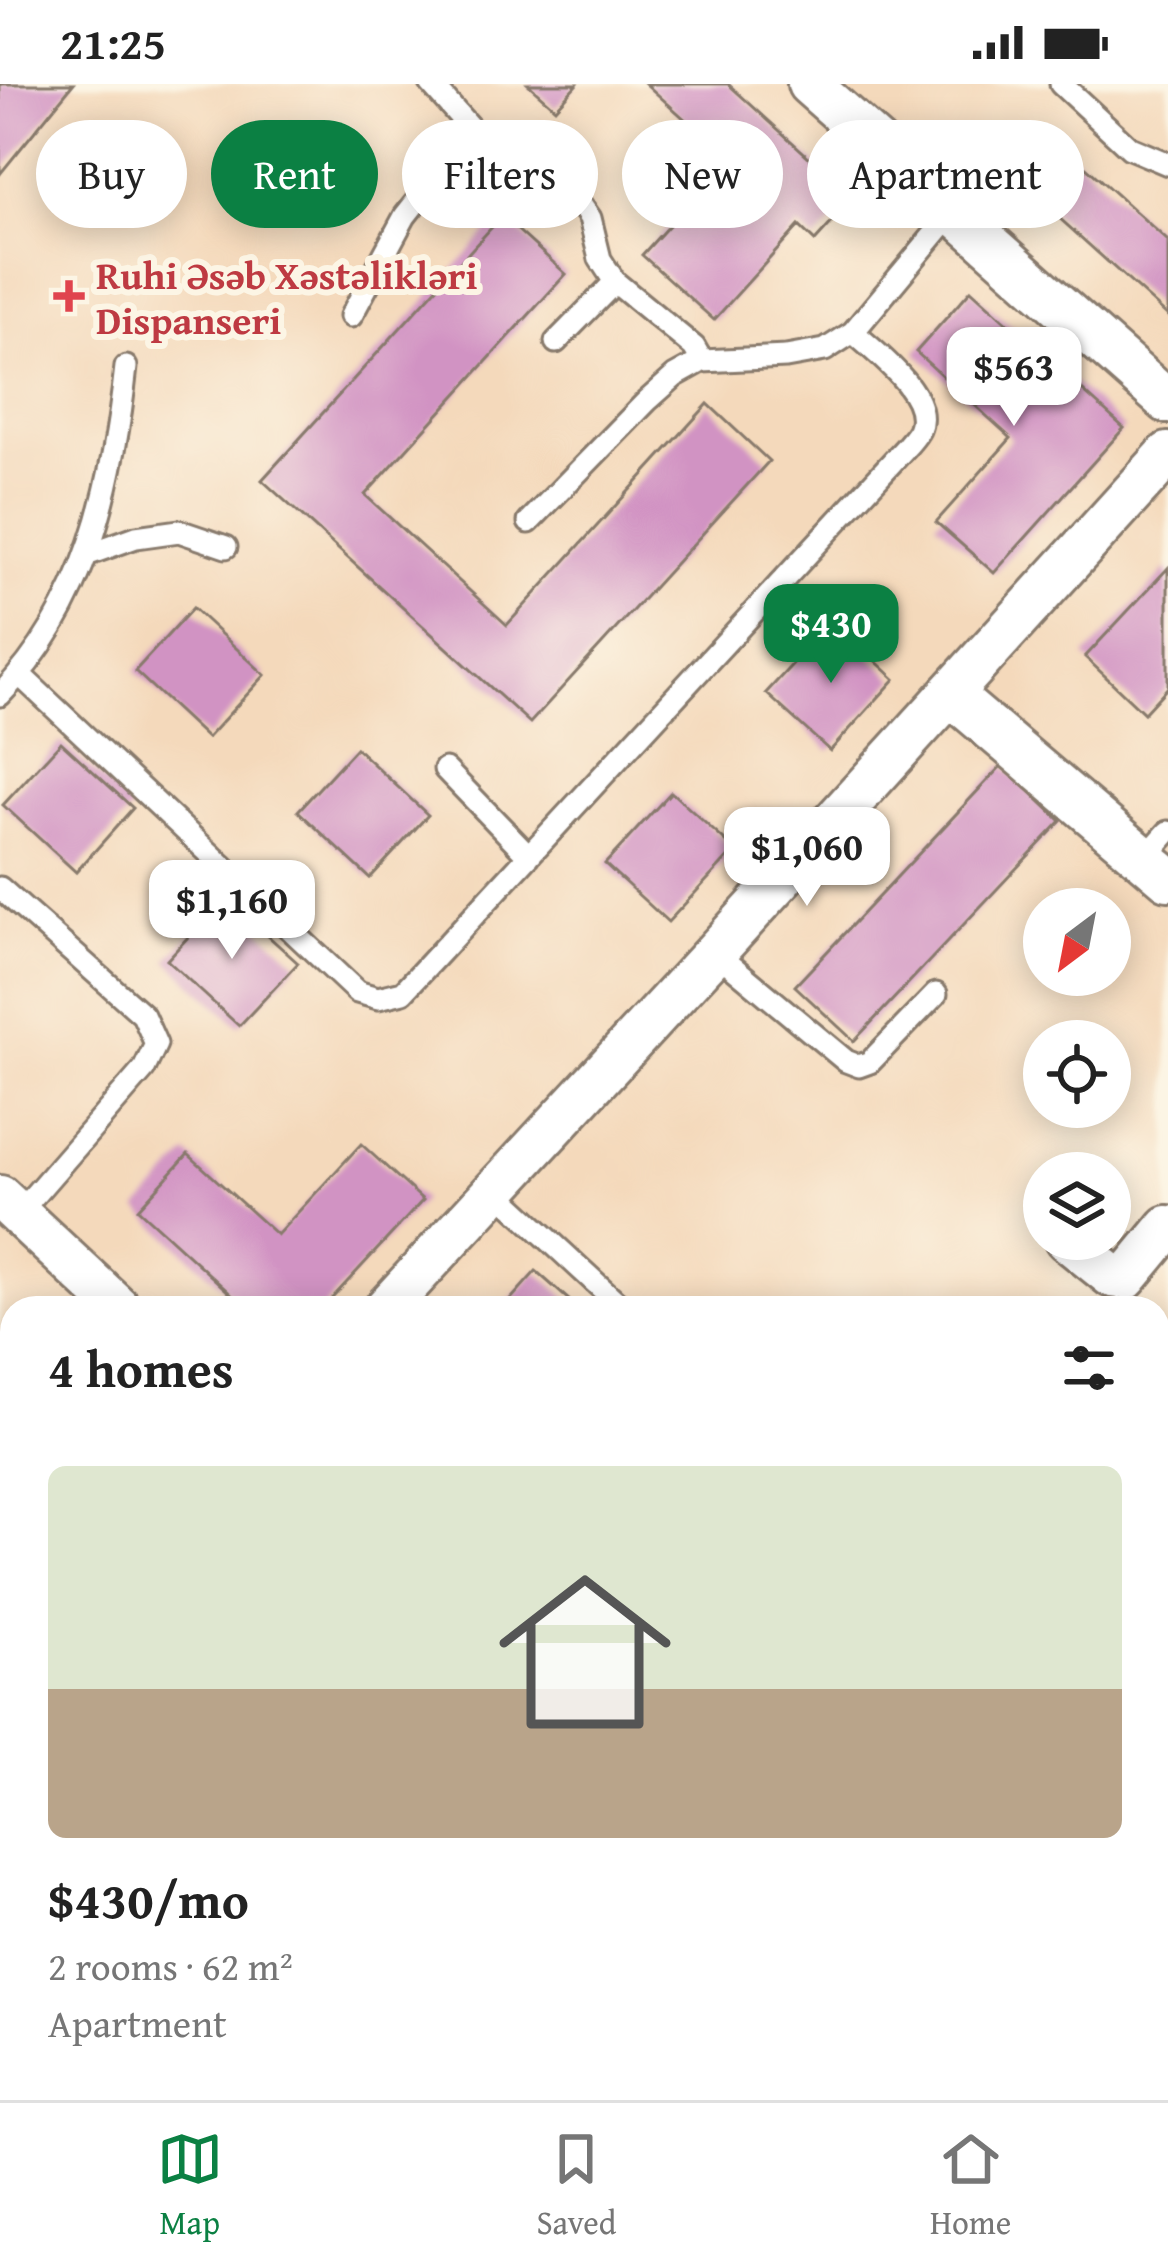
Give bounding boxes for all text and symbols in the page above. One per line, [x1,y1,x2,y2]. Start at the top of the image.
text: 21:25 [60,10,166,75]
chip: Buy [36,120,187,228]
chip: Rent [211,120,378,228]
chip: Filters [402,120,598,228]
chip: New [622,120,783,228]
chip: Apartment [807,120,1084,228]
place label: Ruhi Əsəb Xəstəlikləri Dispanseri [96,246,478,348]
marker: Ruhi Əsəb Xəstəlikləri Dispanseri [53,280,85,312]
pin: $563 [943,327,1085,429]
text: $563 [974,337,1054,394]
pin: $430 [760,584,902,686]
text: $430 [791,594,871,651]
pin: $1,060 [709,807,905,909]
text: $1,060 [751,817,863,874]
pin: $1,160 [134,860,330,962]
text: $1,160 [176,870,288,927]
north arrow [1023,888,1131,996]
map controls [1023,888,1131,1260]
button: locate [1023,1020,1131,1128]
button: layers [1023,1152,1131,1260]
text: 4 homes [48,1331,234,1406]
icon: filters [1056,1335,1122,1401]
icon: home [477,1544,693,1760]
text: $430/mo [48,1862,249,1937]
text: 2 rooms · 62 m² [48,1937,293,1994]
text: Apartment [48,1994,227,2051]
tab: Map [157,2126,223,2246]
tab: Saved [536,2126,616,2246]
tab: Home [930,2126,1011,2246]

